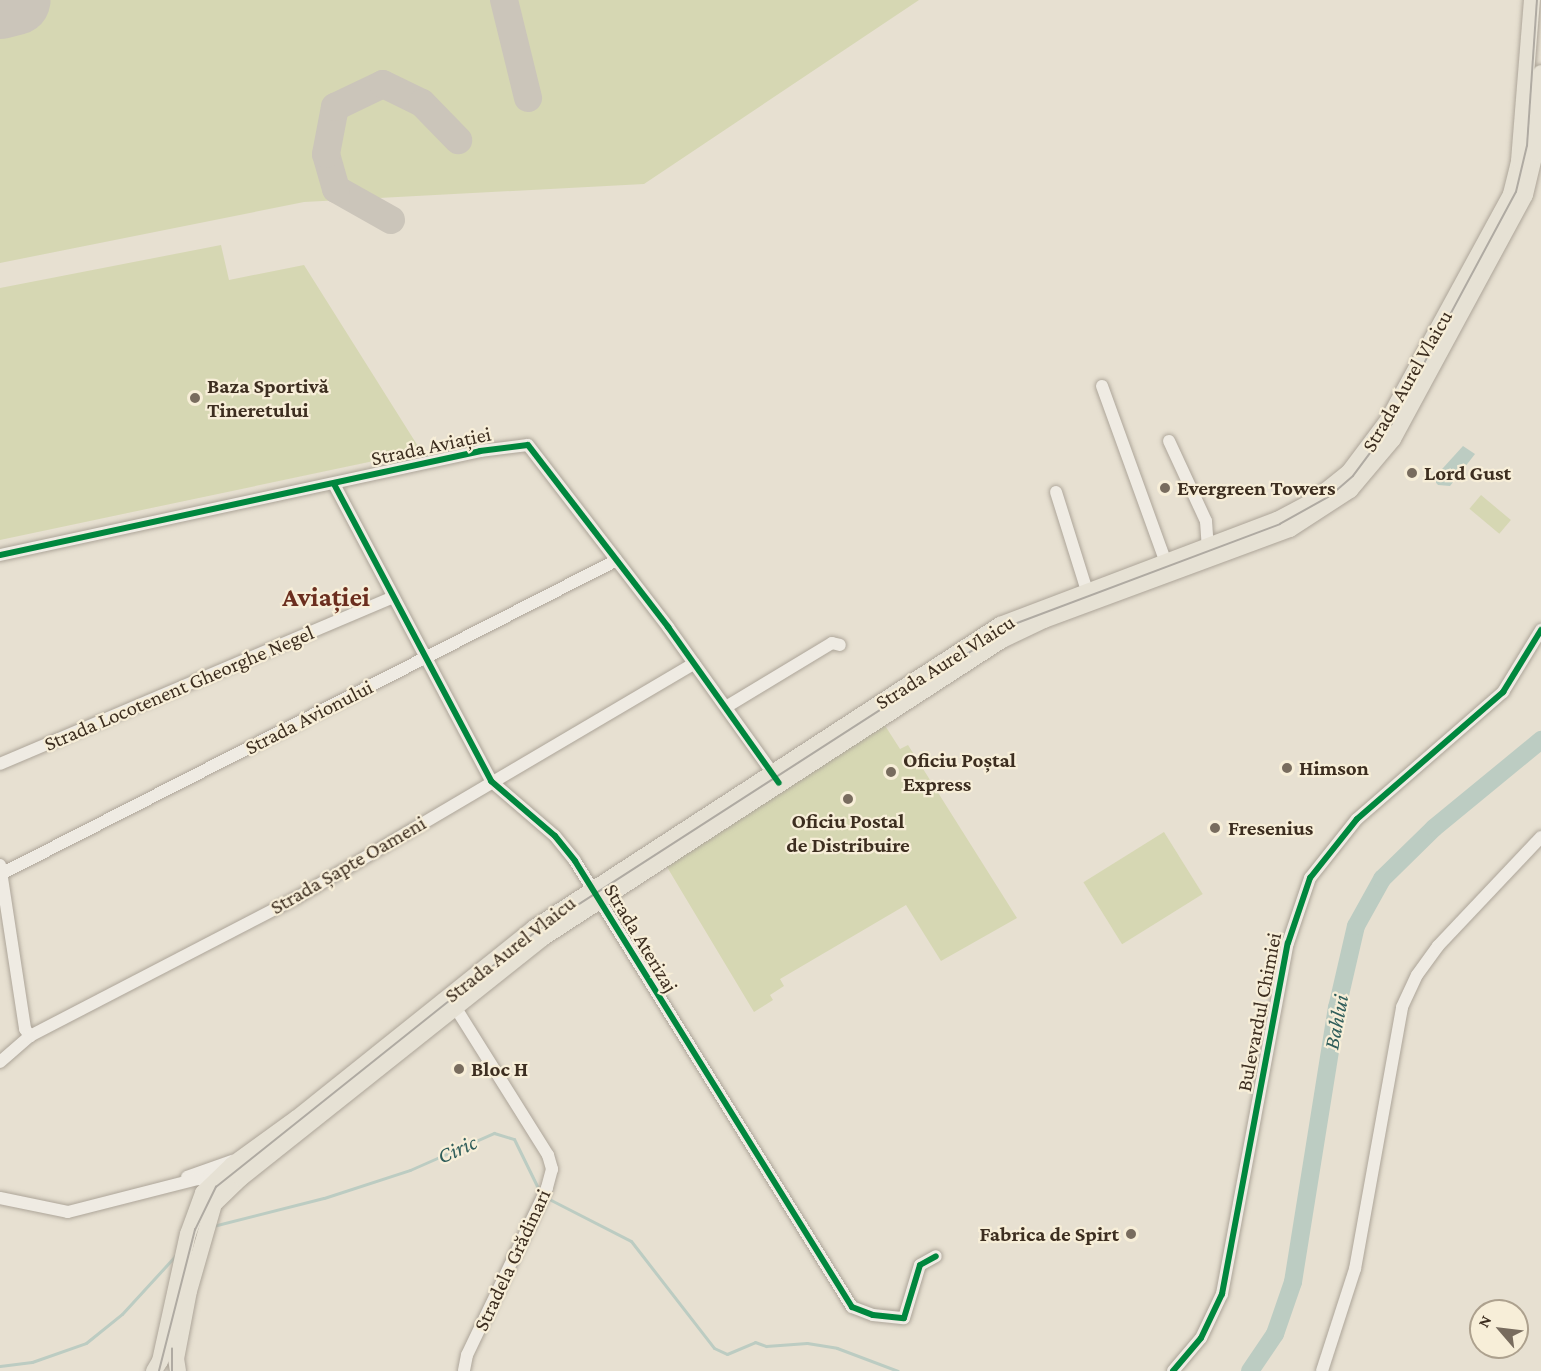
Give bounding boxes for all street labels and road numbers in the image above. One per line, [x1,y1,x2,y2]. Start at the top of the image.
street label: Strada Aurel Vlaicu [1356,306,1458,456]
street label: Strada Aviației [369,421,493,471]
street label: Strada Aurel Vlaicu [871,609,1019,715]
street label: Strada Locotenent Gheorghe Negel [40,620,318,756]
street label: Strada Avionului [241,674,377,760]
street label: Strada Șapte Oameni [266,810,430,920]
street label: Strada Aterizaj [599,879,683,997]
street label: Strada Aurel Vlaicu [439,890,581,1008]
street label: Bulevardul Chimiei [1231,930,1287,1094]
street label: Stradela Grădinari [468,1185,556,1335]

